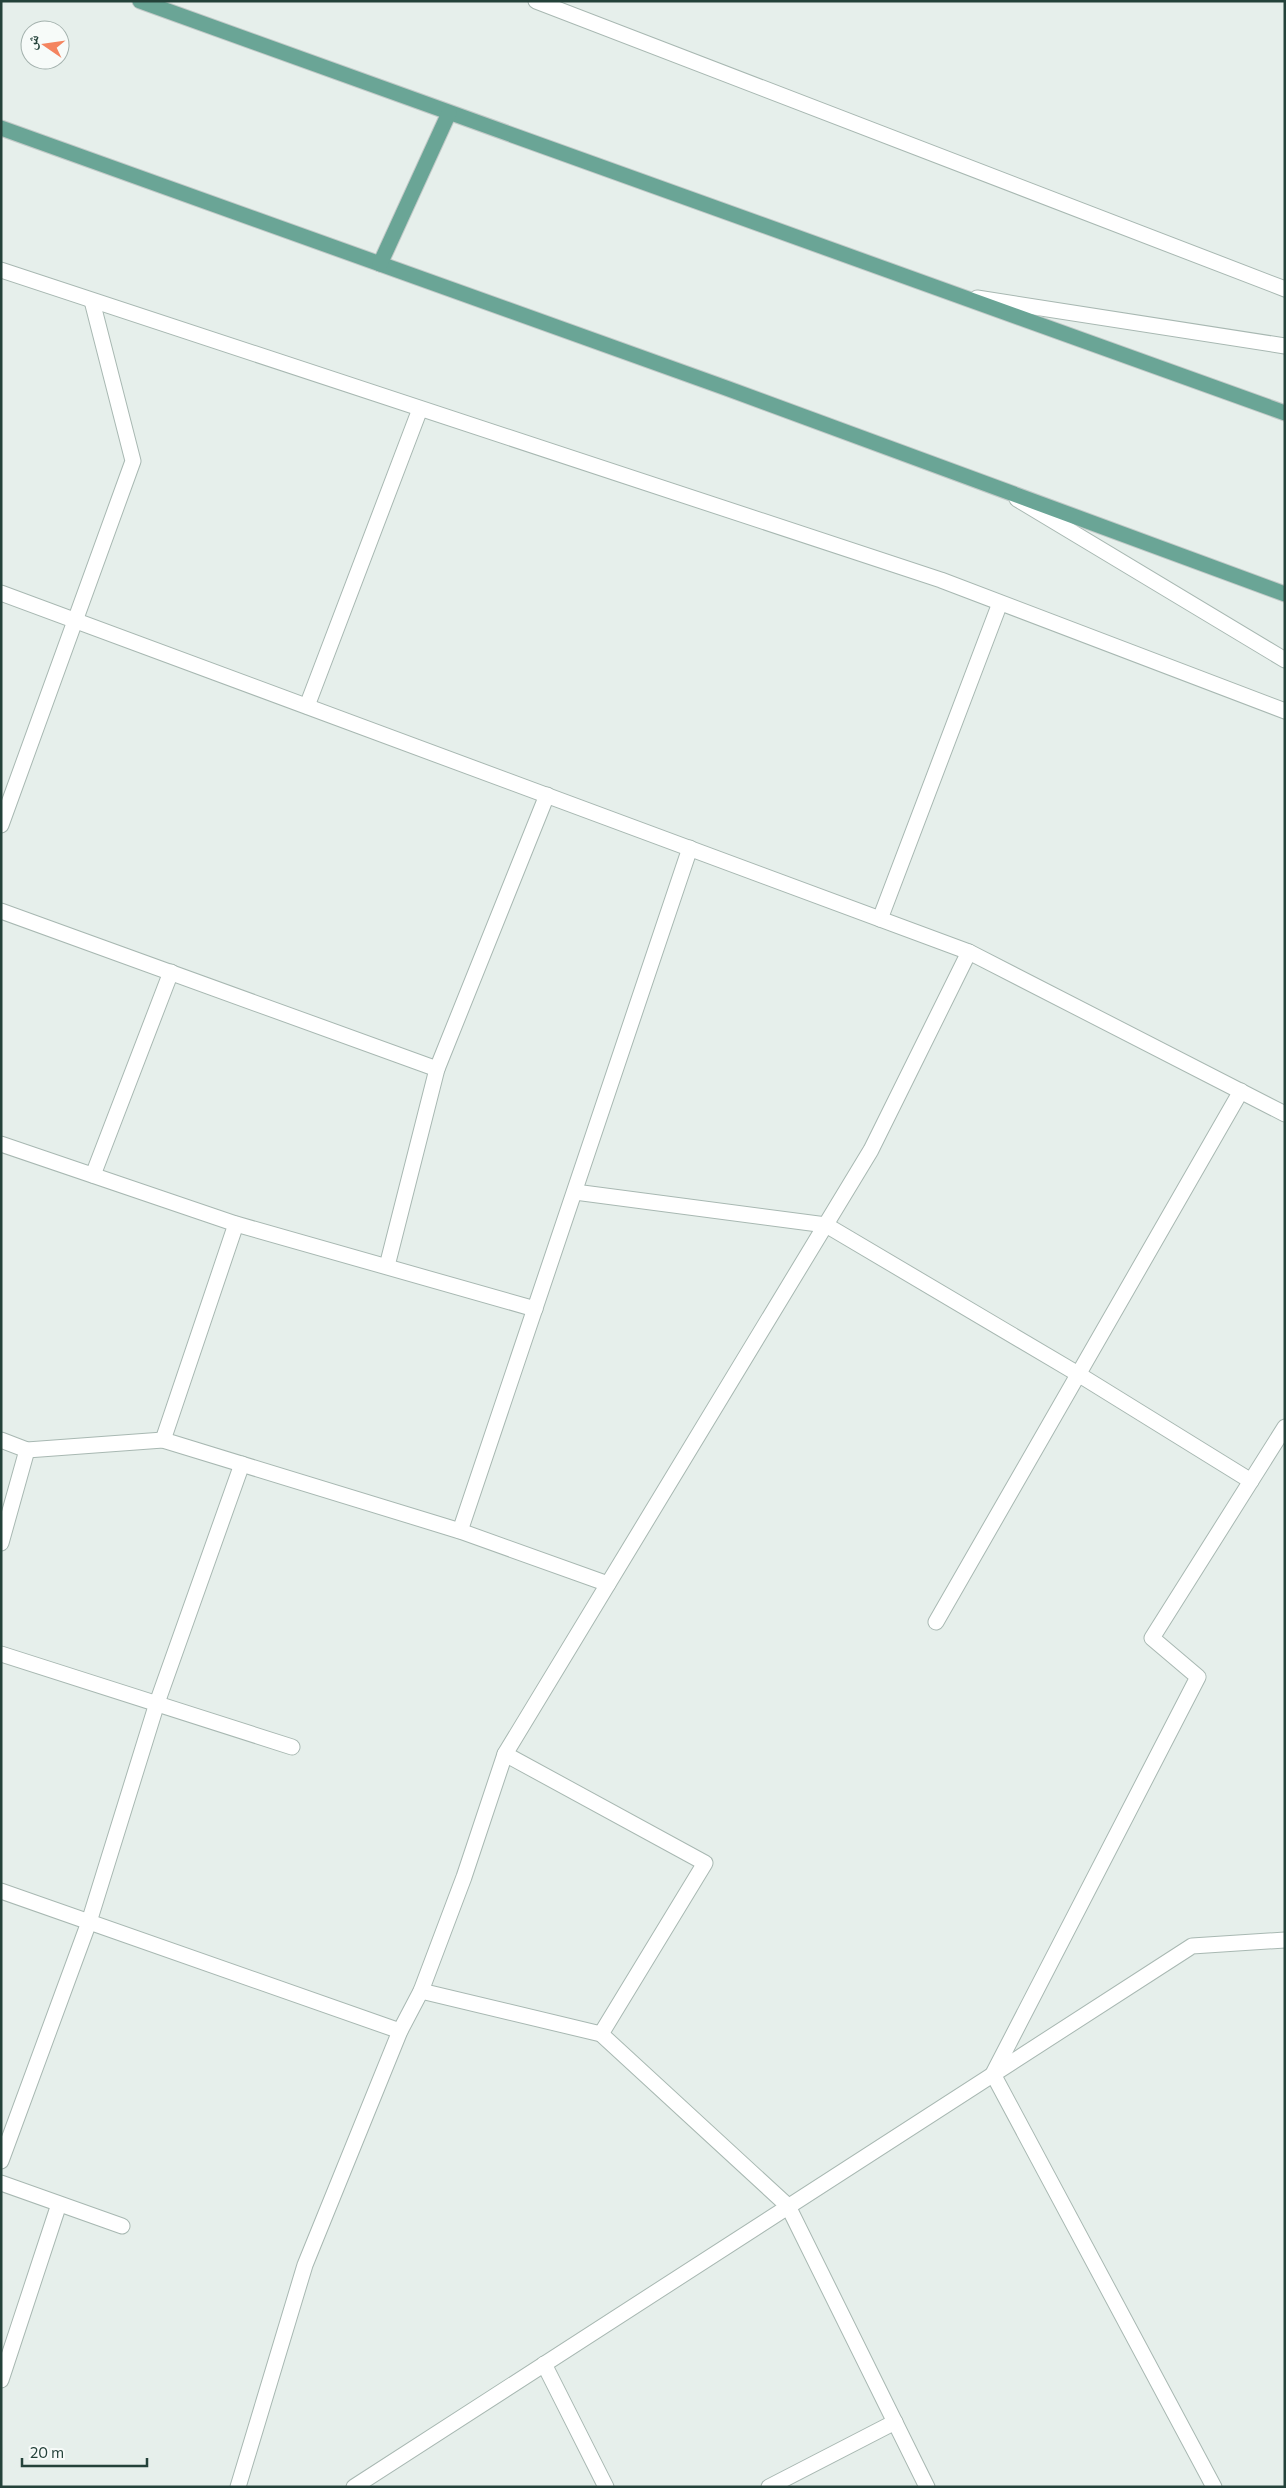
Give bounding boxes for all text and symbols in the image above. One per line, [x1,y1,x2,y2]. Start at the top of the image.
north arrow [20,20,70,70]
text: ش [22,33,43,51]
scale bar [22,2436,148,2468]
text: 20 m [30,2443,64,2461]

